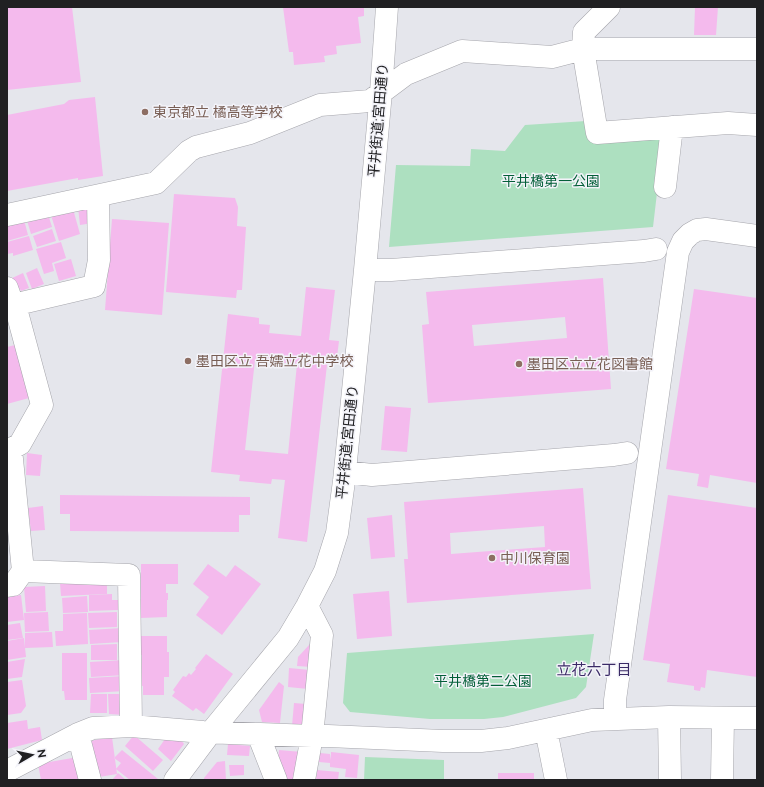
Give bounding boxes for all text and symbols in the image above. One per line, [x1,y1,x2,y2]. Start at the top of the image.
street label: 平井街道;宮田通り [365,62,391,178]
place label: 東京都立 橘高等学校 [153,104,283,120]
marker: 東京都立 橘高等学校 [140,107,150,117]
park label: 平井橋第一公園 [502,173,600,189]
place label: 墨田区立 吾嬬立花中学校 [196,353,354,369]
marker: 墨田区立 吾嬬立花中学校 [183,356,193,366]
place label: 墨田区立立花図書館 [527,356,653,372]
marker: 墨田区立立花図書館 [514,359,524,369]
street label: 平井街道;宮田通り [333,384,361,500]
place label: 中川保育園 [500,550,570,566]
marker: 中川保育園 [487,553,497,563]
district label: 立花六丁目 [556,661,632,679]
park label: 平井橋第二公園 [434,673,532,689]
north arrow [12,735,52,775]
text: N [34,748,48,759]

